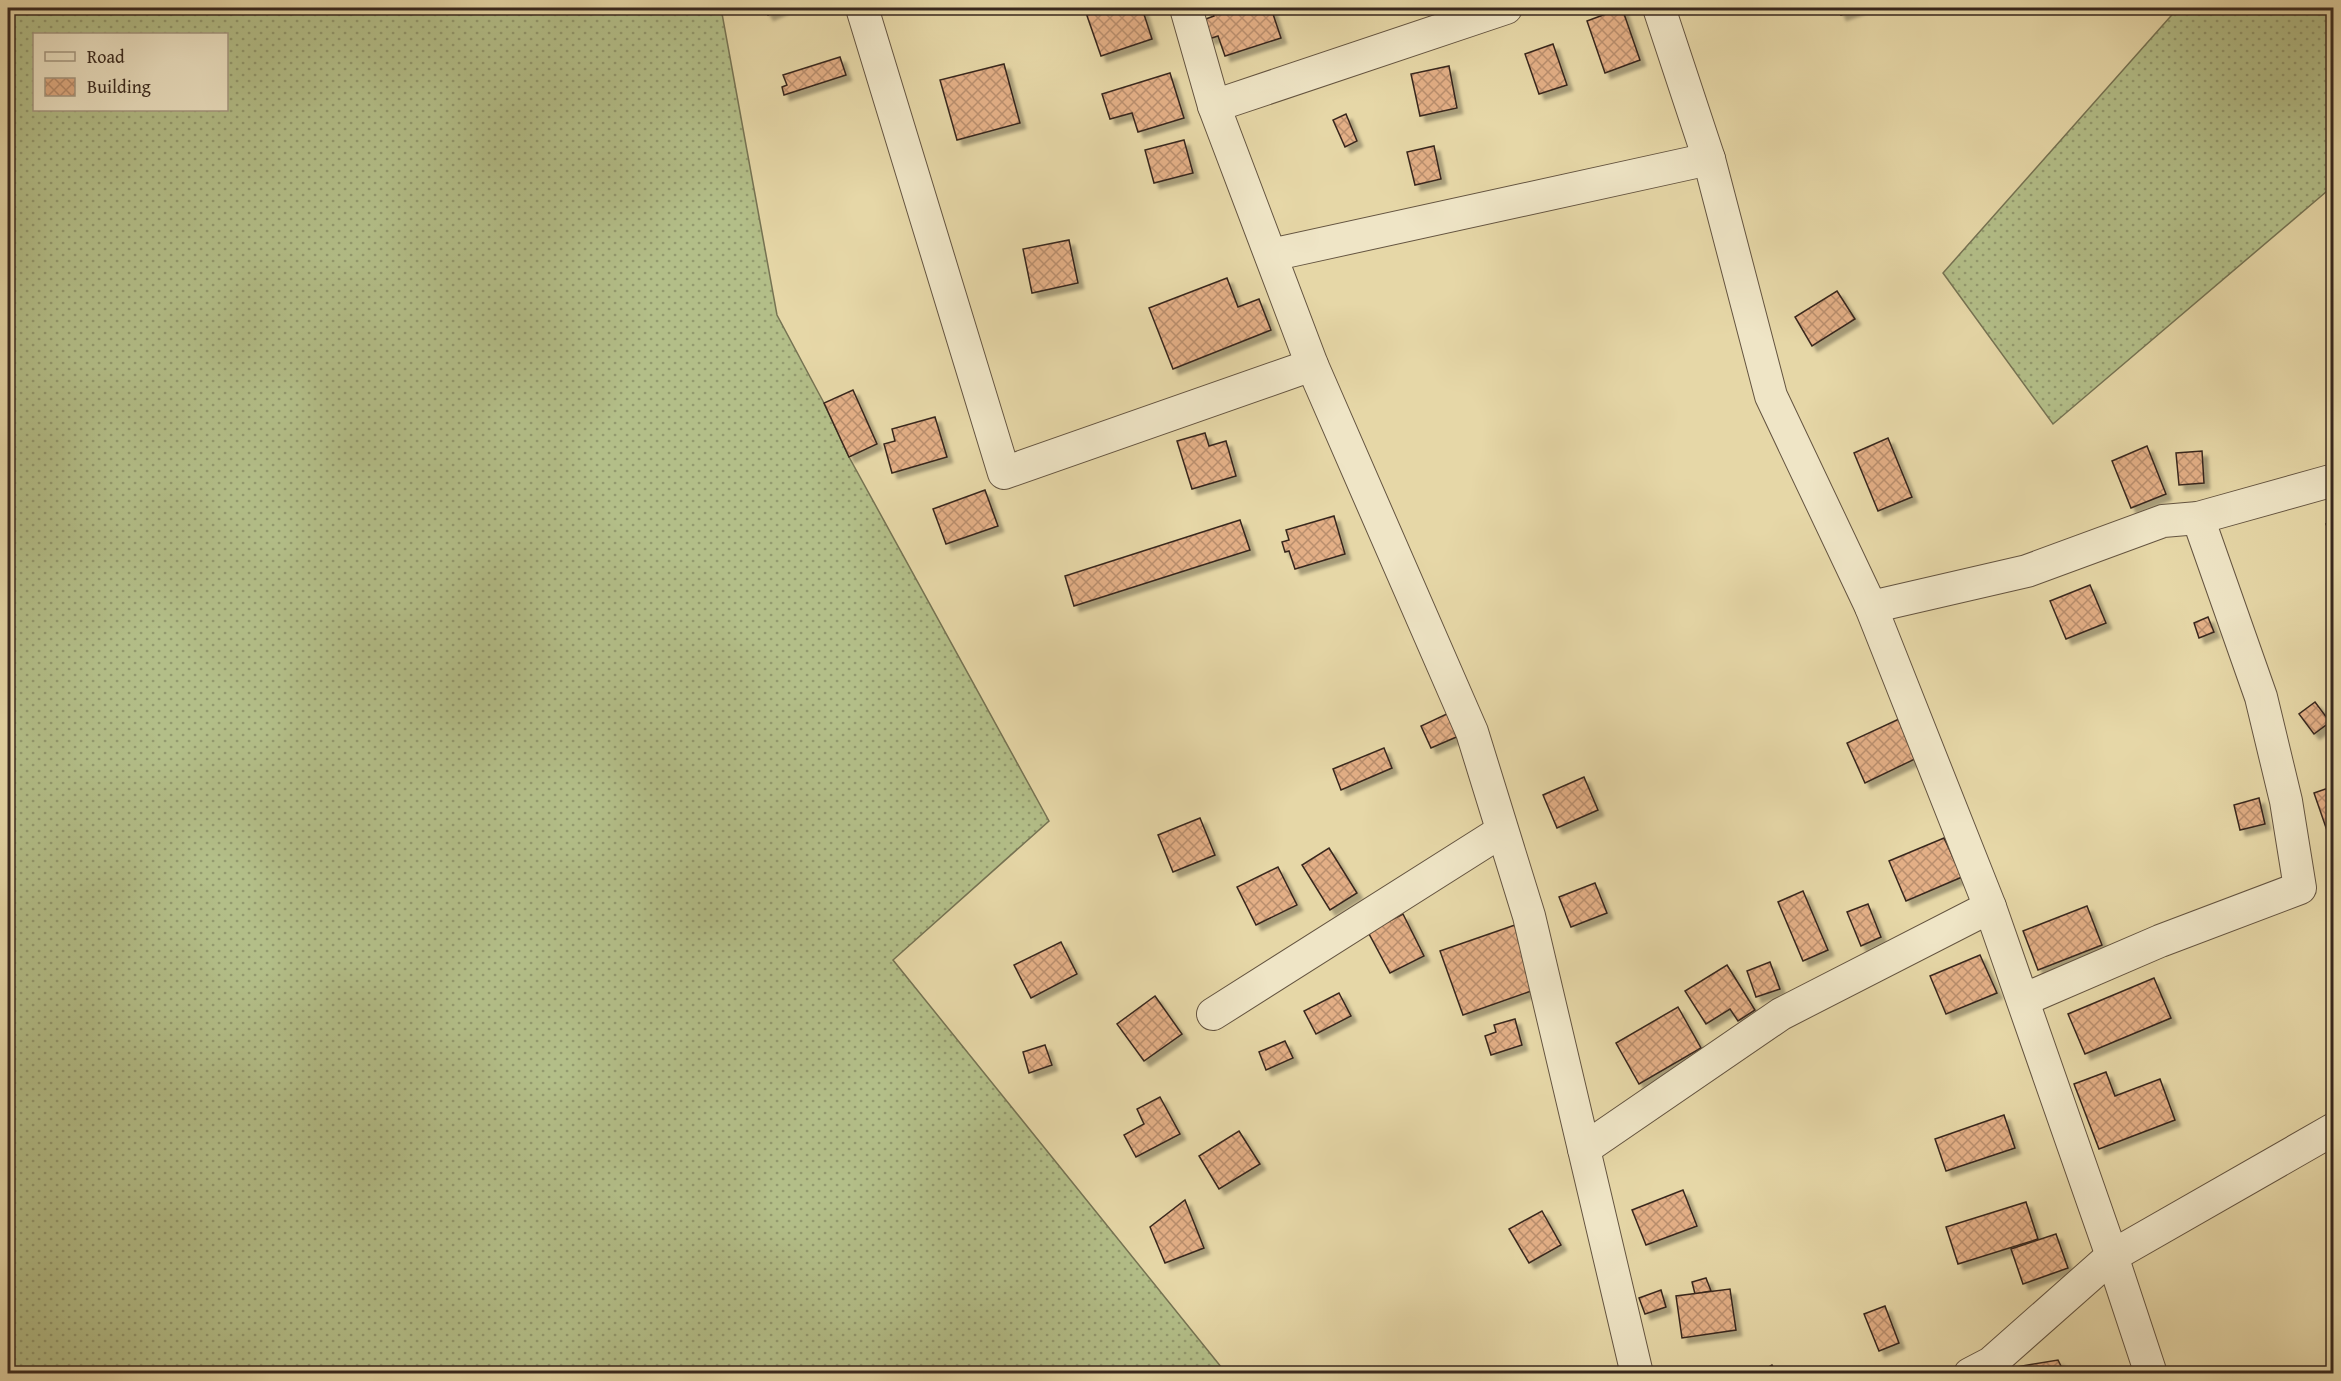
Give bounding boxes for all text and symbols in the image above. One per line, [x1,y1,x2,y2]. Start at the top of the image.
legend [33,33,228,111]
text: Road [87,43,125,70]
text: Building [87,73,151,100]

